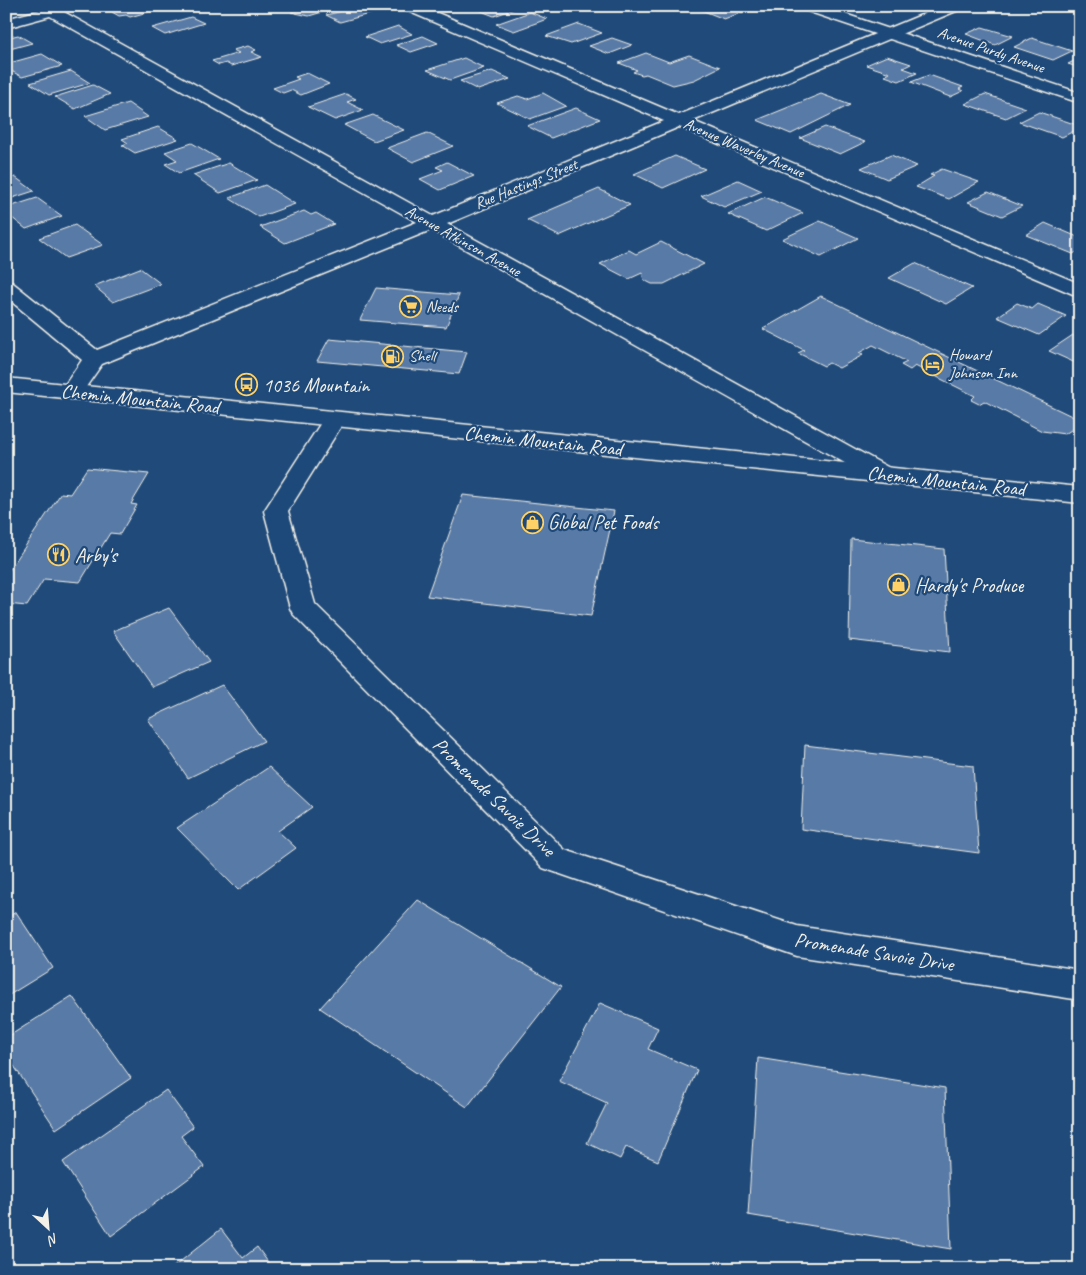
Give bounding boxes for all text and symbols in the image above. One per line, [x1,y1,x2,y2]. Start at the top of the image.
street label: Avenue Purdy Avenue [935,22,1049,78]
street label: Avenue Waverley Avenue [681,114,809,183]
street label: Rue Hastings Street [472,154,582,214]
street label: Avenue Atkinson Avenue [402,201,526,282]
supermarket icon: Needs [398,295,422,319]
place label: Needs [426,297,459,317]
fuel station icon: Shell [381,344,405,368]
place label: Howard Johnson Inn [948,345,1018,383]
place label: Shell [409,346,438,366]
hotel icon: Howard Johnson Inn [921,352,945,376]
bus stop icon: 1036 Mountain [235,373,259,397]
place label: 1036 Mountain [263,373,370,398]
street label: Chemin Mountain Road [60,378,223,420]
street label: Chemin Mountain Road [463,420,626,462]
street label: Chemin Mountain Road [866,460,1029,502]
shop icon: Global Pet Foods [520,510,544,534]
place label: Global Pet Foods [548,510,660,535]
restaurant icon: Arby's [47,543,71,567]
place label: Arby's [75,543,119,568]
shop icon: Hardy's Produce [887,573,911,597]
place label: Hardy's Produce [915,573,1025,598]
street label: Promenade Savoie Drive [427,732,562,863]
street label: Promenade Savoie Drive [793,927,957,977]
north arrow [22,1202,72,1252]
text: N [44,1230,61,1250]

